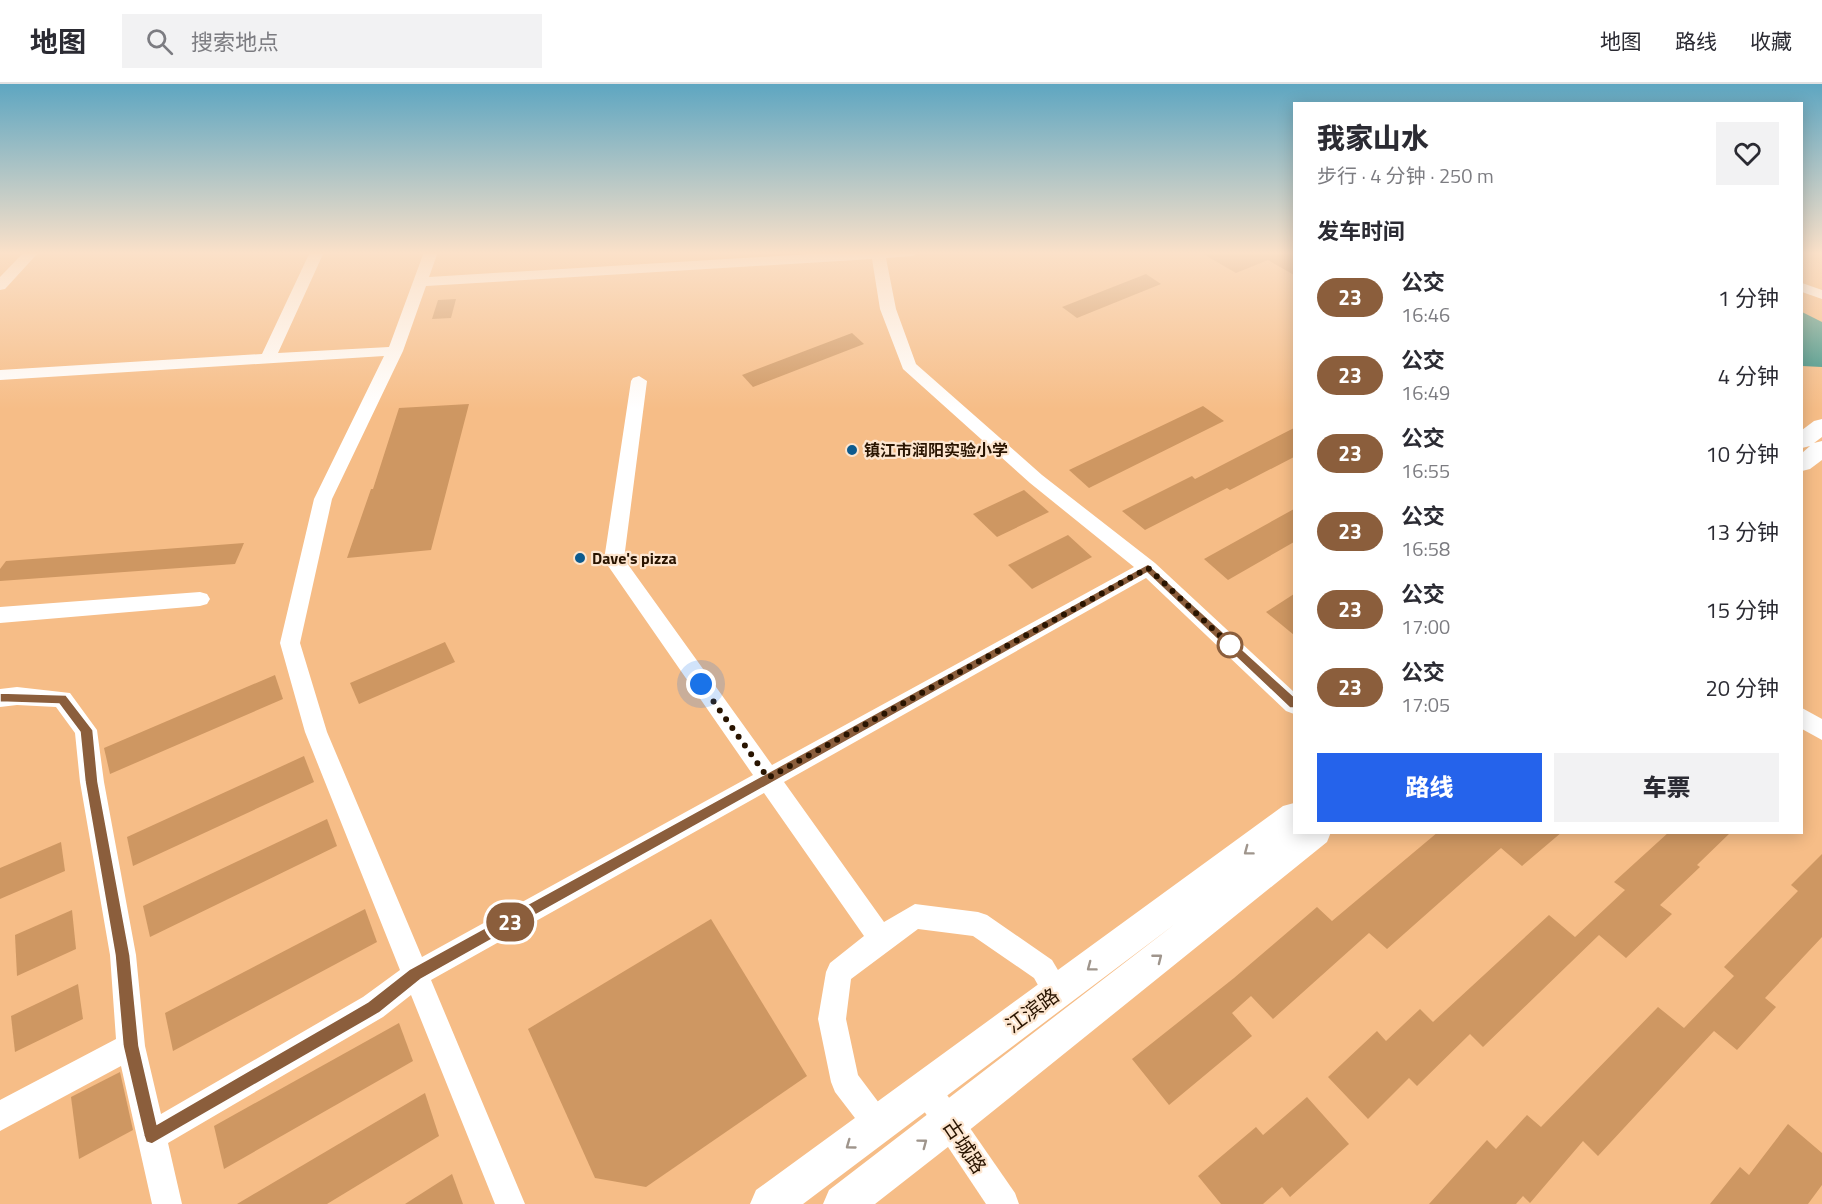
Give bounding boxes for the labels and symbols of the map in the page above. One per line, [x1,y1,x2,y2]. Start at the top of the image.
place label: 镇江市润阳实验小学 [864,438,1008,462]
marker: 镇江市润阳实验小学 [845,443,859,457]
place label: Dave's pizza [592,546,677,570]
marker: Dave's pizza [573,551,587,565]
unlabelled marker [1217,632,1243,658]
your location [686,669,716,699]
one-way arrow [1243,843,1254,854]
line badge: 23 [483,902,537,942]
one-way arrow [1151,954,1162,965]
one-way arrow [1087,960,1098,971]
street label: 江滨路 [999,980,1065,1040]
street label: 古城路 [935,1112,995,1180]
one-way arrow [845,1138,856,1149]
one-way arrow [916,1140,927,1151]

